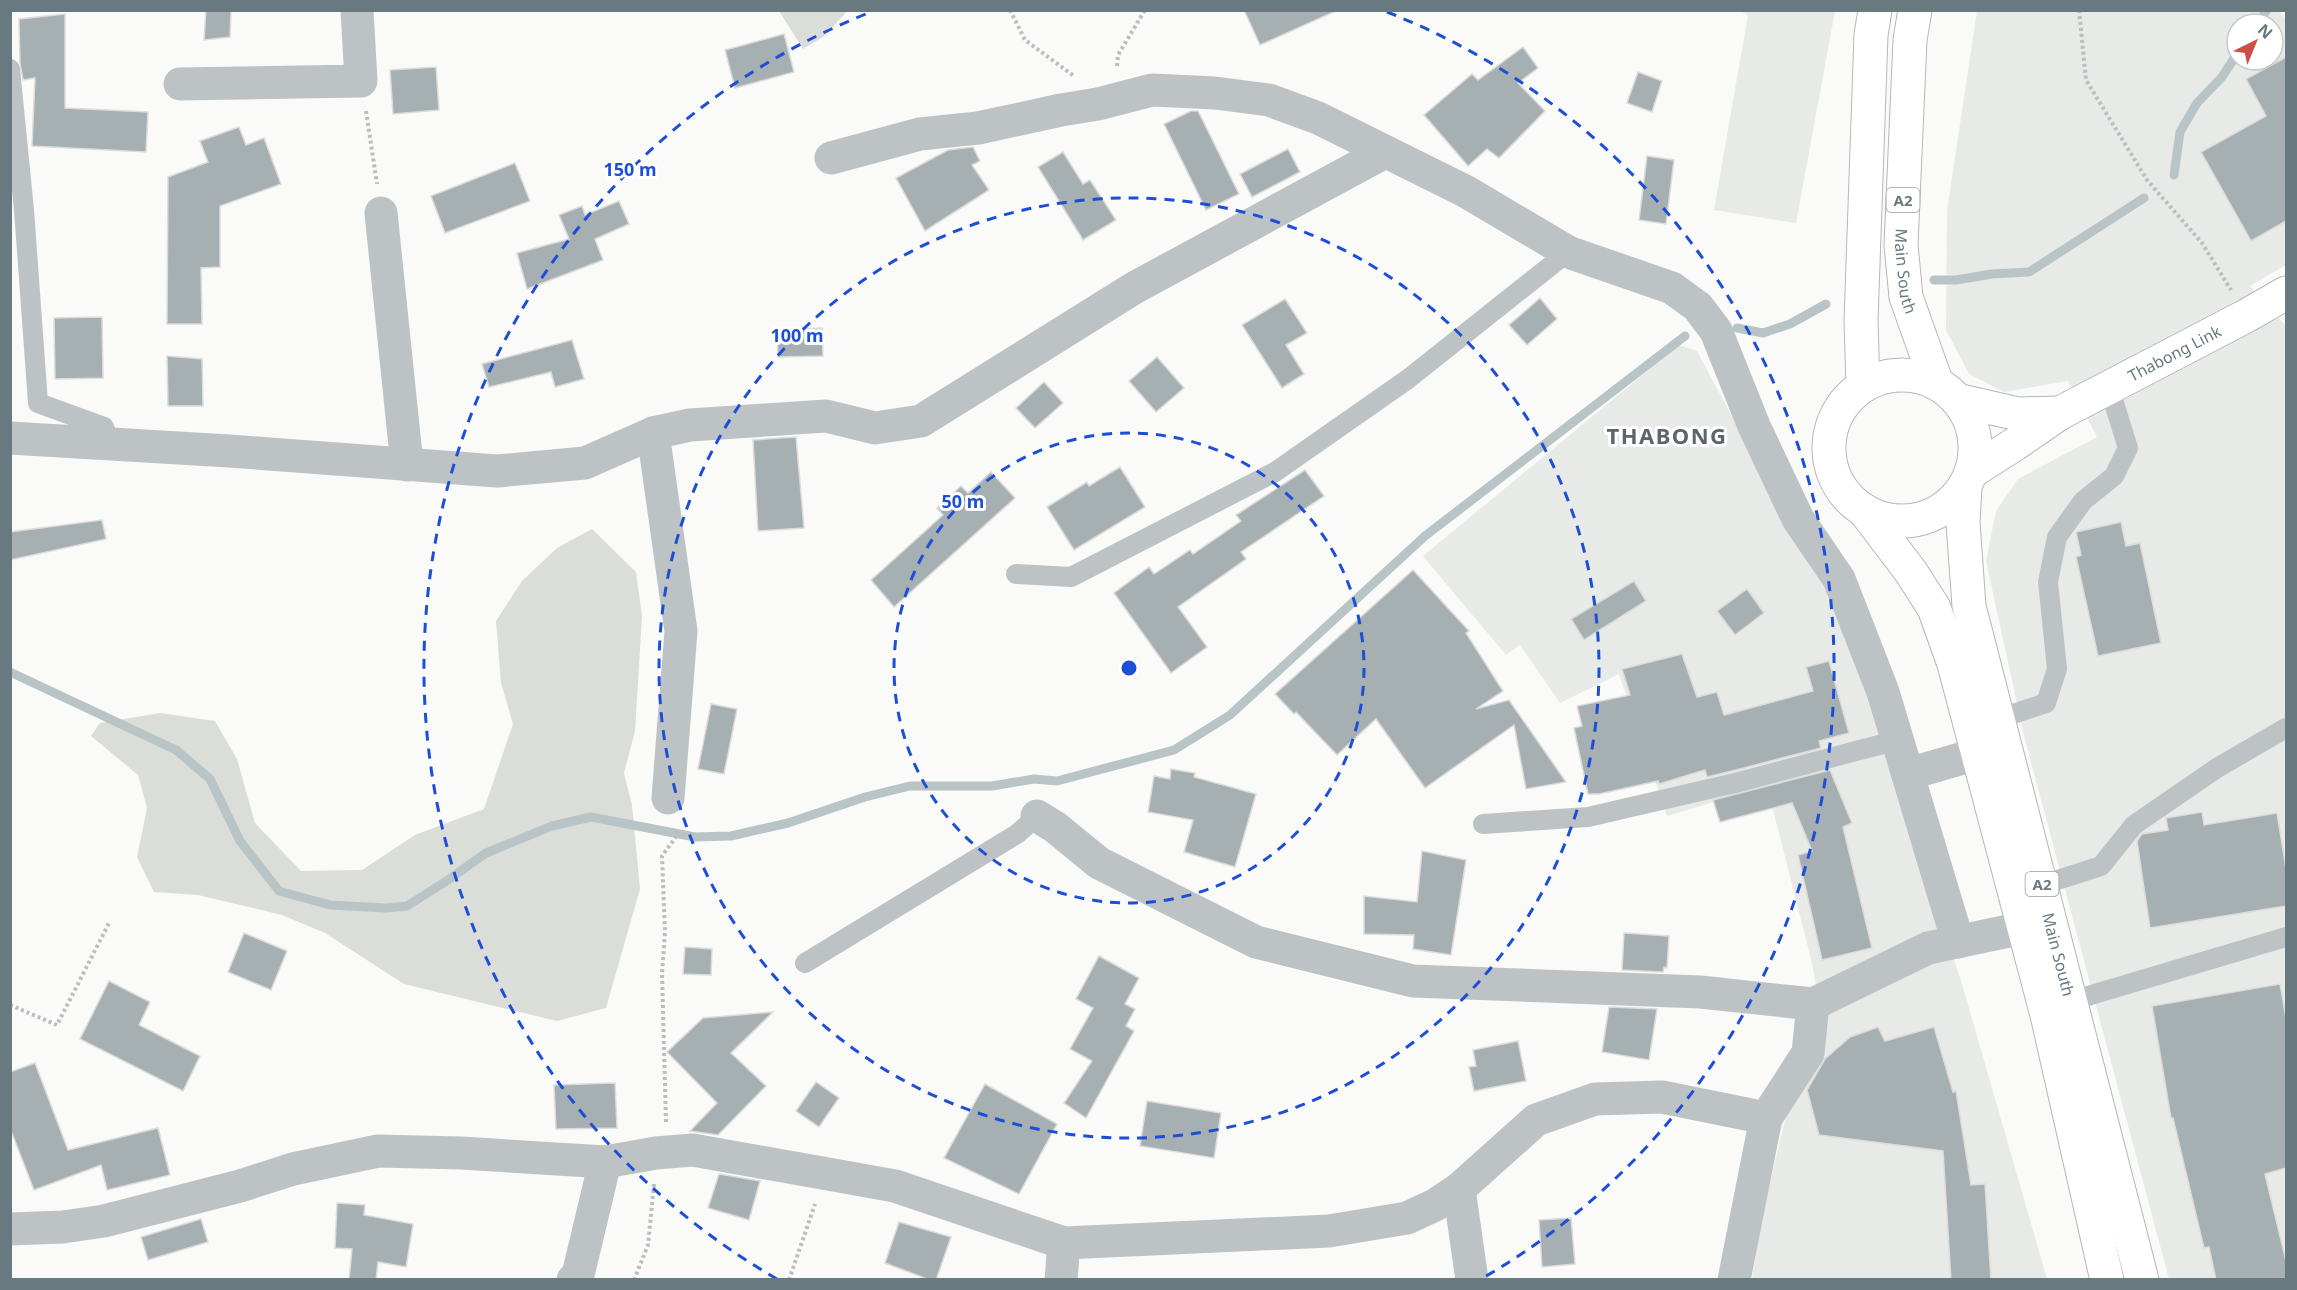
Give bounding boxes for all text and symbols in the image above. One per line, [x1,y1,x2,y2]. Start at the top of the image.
north arrow [2225,12,2285,72]
text: N [2253,19,2277,44]
text: 150 m [603,157,657,181]
road number: A2 [1886,188,1920,212]
street label: Main South [1890,228,1922,317]
street label: Thabong Link [2124,320,2225,387]
text: 100 m [770,323,824,347]
district label: THABONG [1606,420,1728,450]
text: 50 m [942,489,984,513]
centre of rings [1119,658,1139,678]
road number: A2 [2026,872,2058,896]
street label: Main South [2037,910,2080,999]

